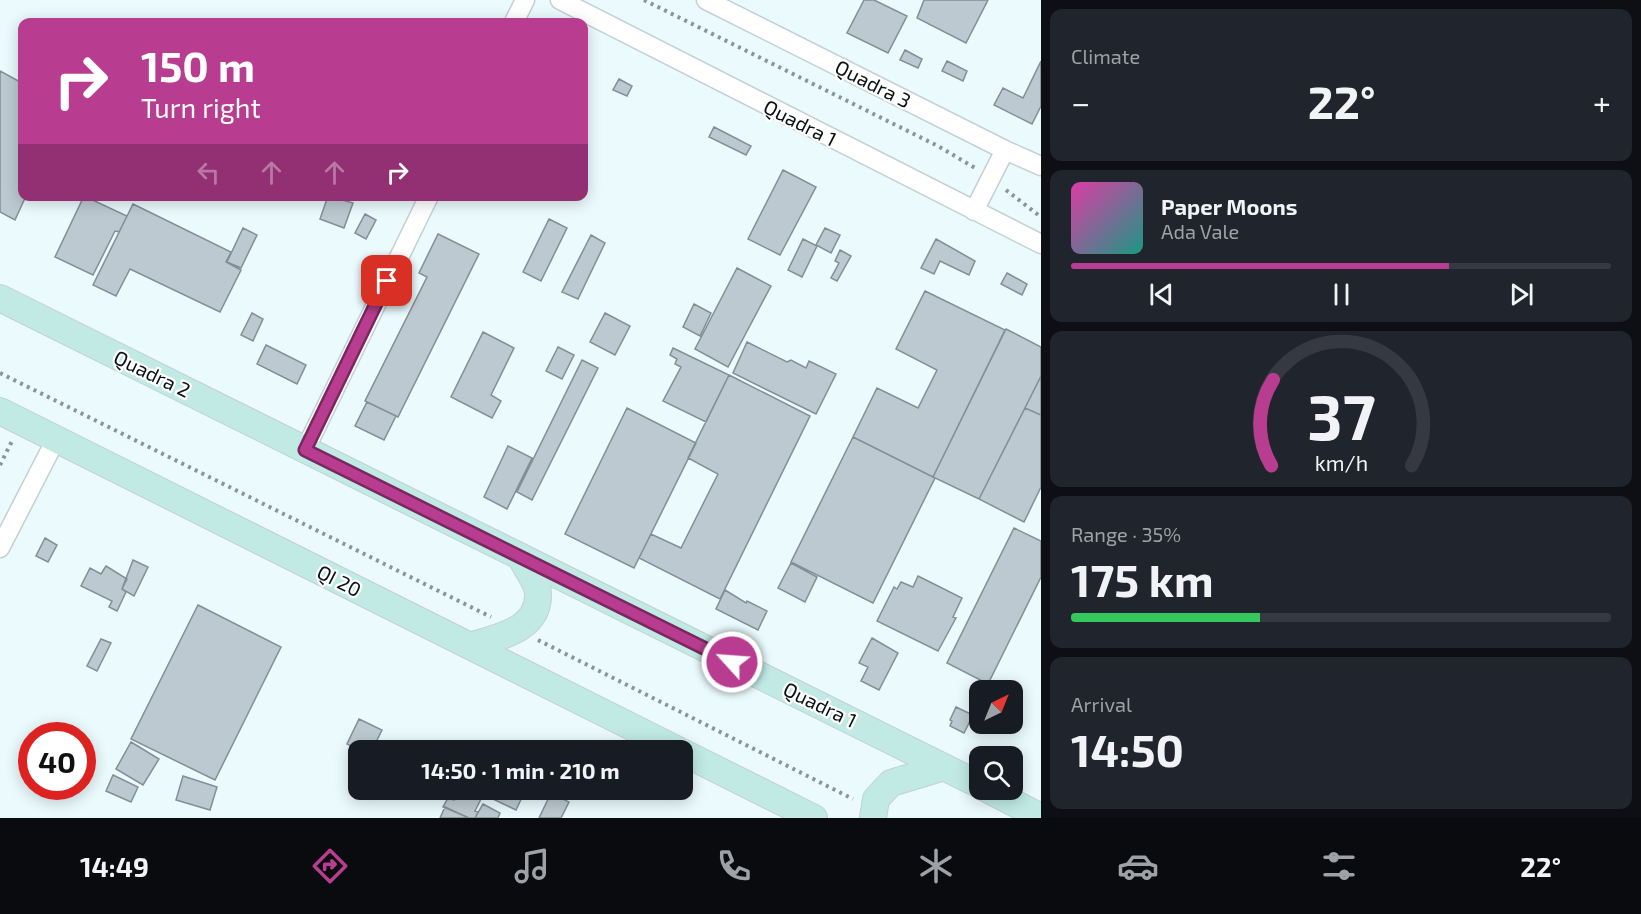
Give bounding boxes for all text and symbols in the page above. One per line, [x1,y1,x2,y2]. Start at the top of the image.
text: 150 m [141,40,255,90]
icon: right [42,42,120,120]
text: Climate [1071,44,1140,68]
street label: Quadra 3 [832,54,915,112]
text: 22° [1308,74,1375,128]
text: − [1071,82,1090,122]
text: + [1593,82,1611,122]
text: Turn right [141,91,261,123]
street label: Quadra 1 [760,94,841,151]
icon: left [192,156,225,189]
icon: ahead [255,156,288,189]
icon: ahead [318,156,351,189]
icon: right [381,156,414,189]
text: Paper Moons [1161,193,1297,219]
text: Ada Vale [1161,219,1239,243]
pin [361,255,412,306]
icon: arrive [370,264,403,297]
icon: previous [1145,278,1178,311]
icon: pause [1325,278,1358,311]
icon: next [1505,278,1538,311]
street label: Quadra 2 [110,344,195,402]
text: 37 [1307,378,1375,453]
text: km/h [1314,450,1368,475]
text: Range · 35% [1071,522,1181,546]
text: 175 km [1071,552,1214,606]
street label: QI 20 [313,559,366,601]
position arrow [700,630,764,694]
street label: Quadra 1 [780,676,861,732]
north arrow [969,680,1023,734]
map controls [969,680,1023,800]
text: Arrival [1071,692,1132,716]
speed limit sign: 40 [18,722,96,800]
text: 14:50 [1071,722,1184,776]
button: search [969,746,1023,800]
text: 14:50 · 1 min · 210 m [421,757,620,783]
icon: directions [309,845,351,887]
icon: music [511,845,553,887]
icon: phone [713,845,755,887]
icon: climate [915,845,957,887]
icon: car [1117,845,1159,887]
icon: filters [1318,845,1360,887]
text: 14:49 [80,850,149,882]
text: 22° [1520,850,1561,882]

